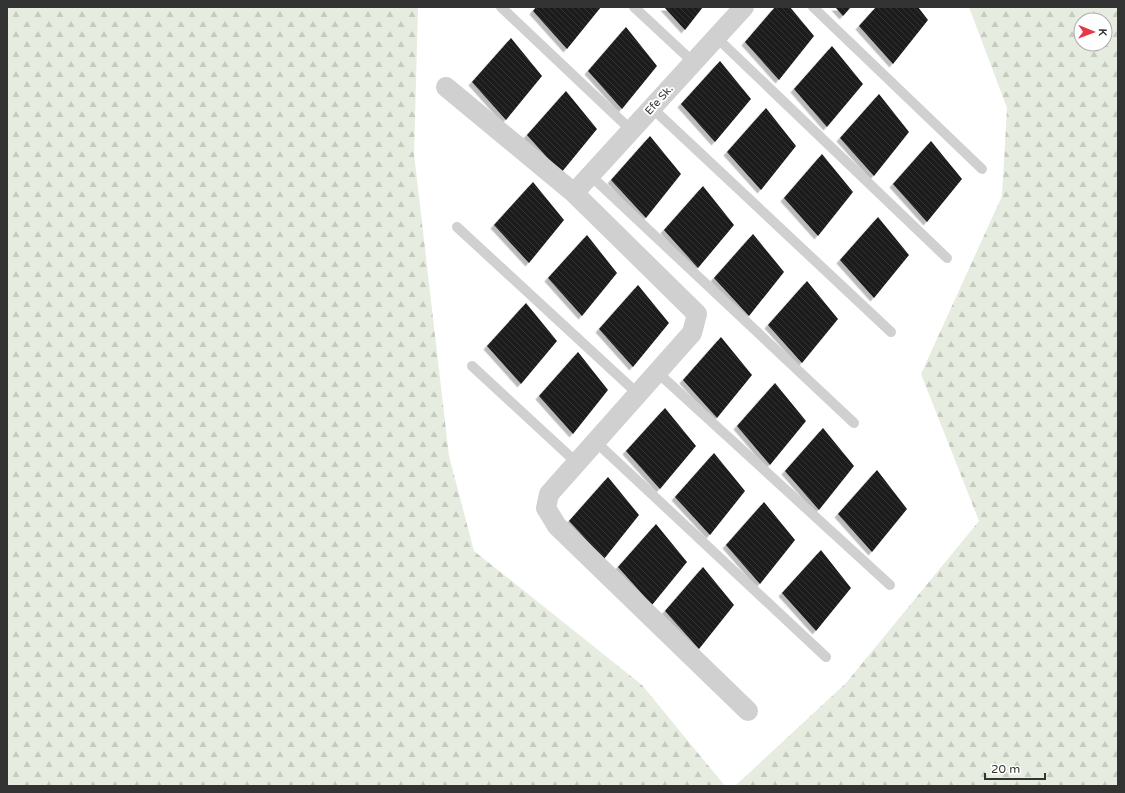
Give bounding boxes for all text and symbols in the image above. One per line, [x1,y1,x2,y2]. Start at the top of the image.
north arrow [1073,12,1113,52]
text: K [1096,28,1109,37]
street label: Efe Sk. [642,82,676,118]
scale bar [985,755,1045,781]
text: 20 m [991,762,1020,776]

